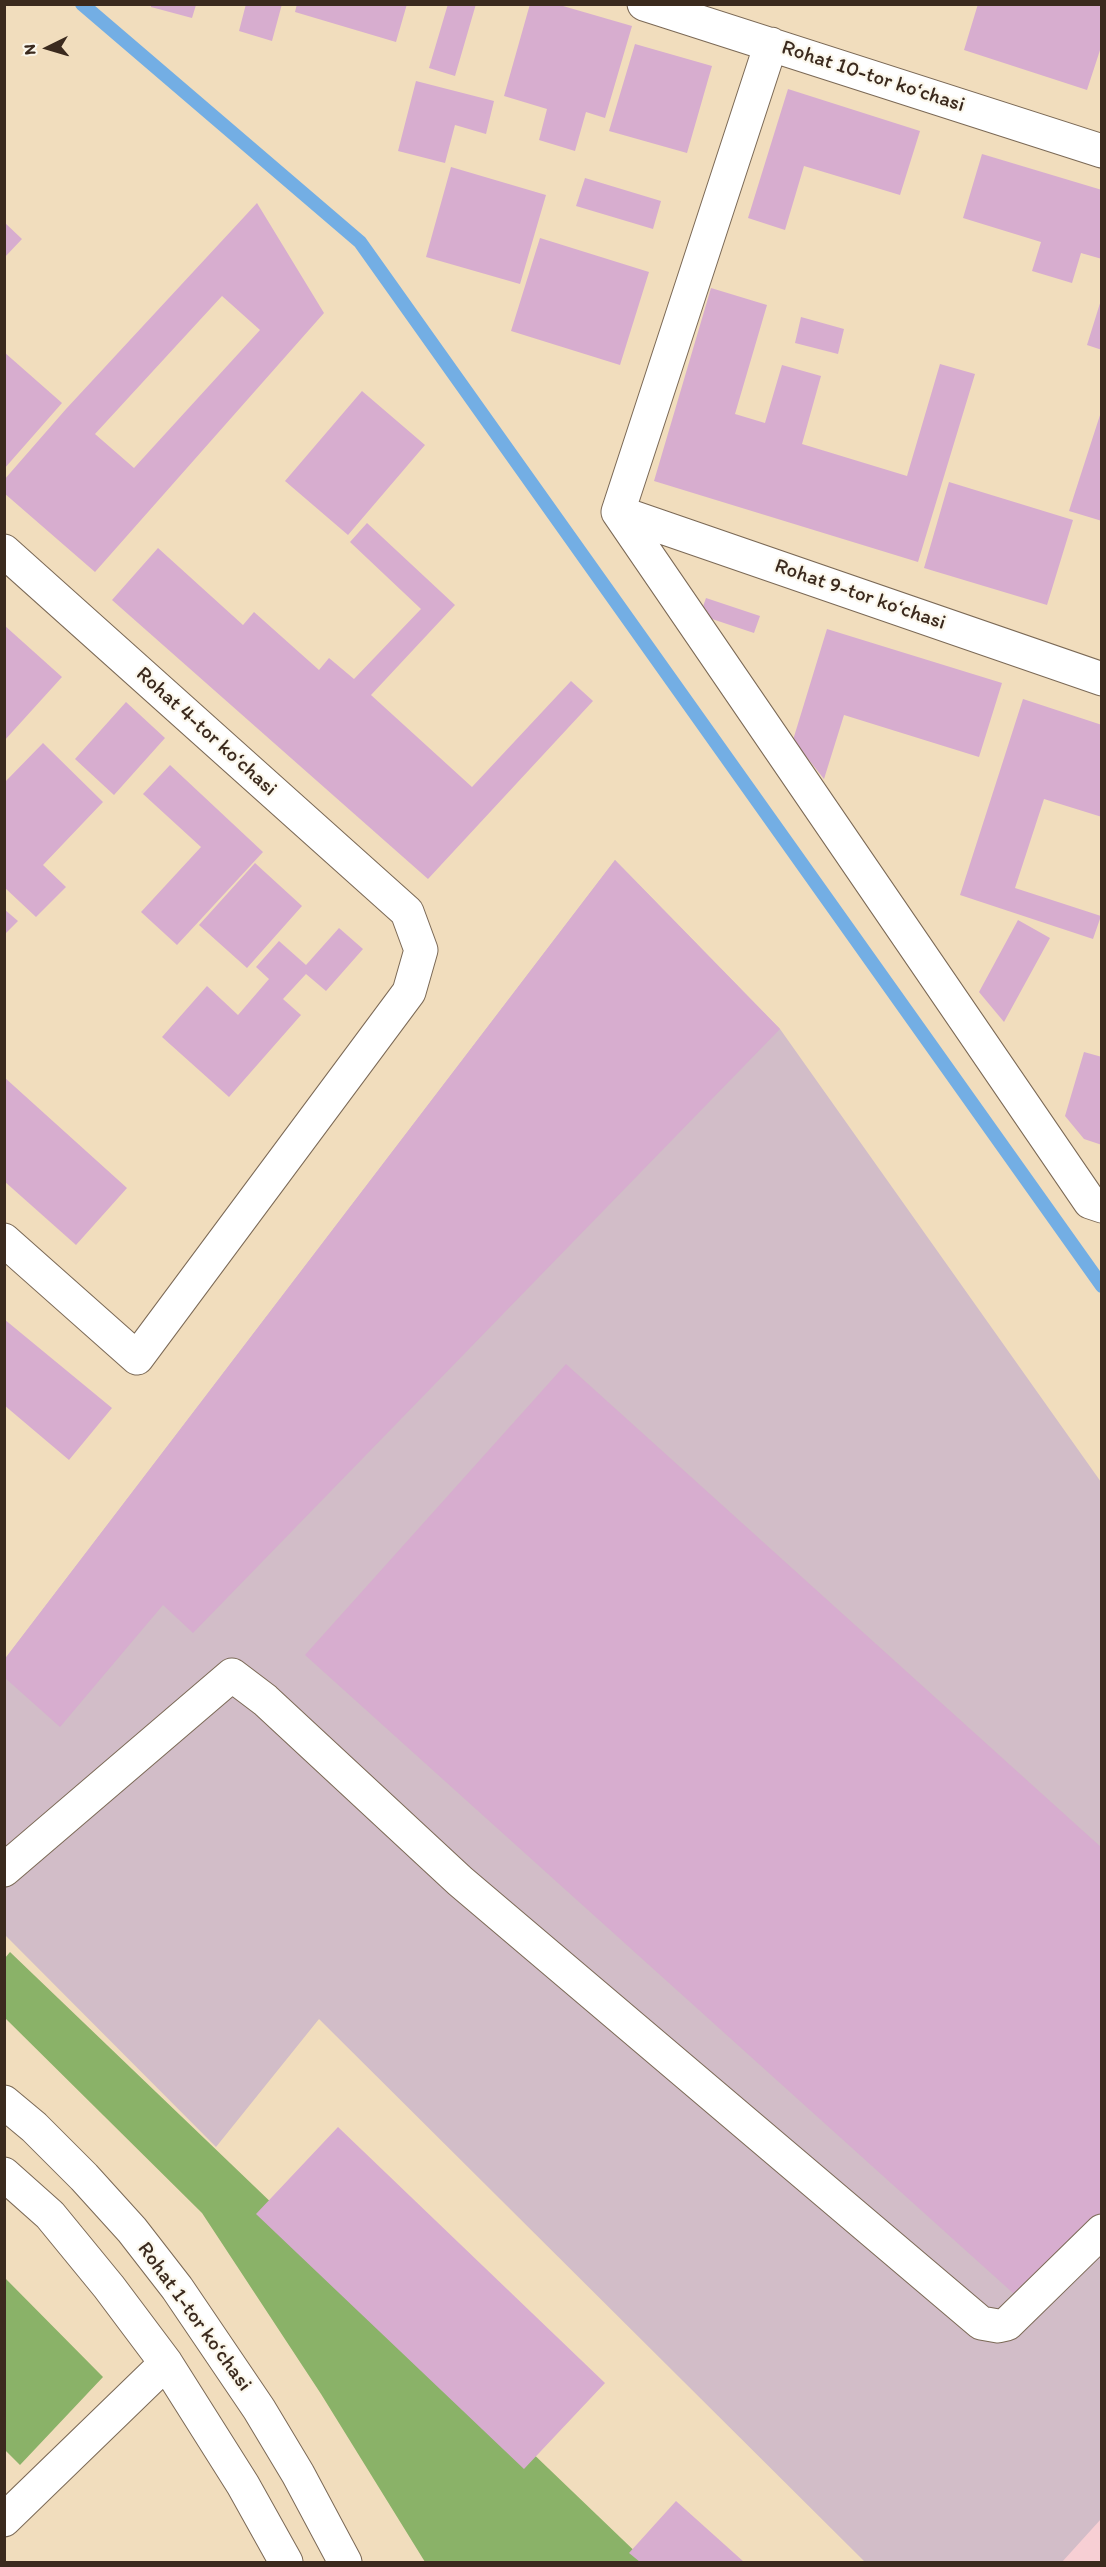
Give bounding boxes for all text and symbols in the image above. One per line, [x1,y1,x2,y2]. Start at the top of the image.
north arrow [18,18,78,78]
street label: Rohat 10-tor ko‘chasi [778,35,968,119]
text: N [20,43,40,56]
street label: Rohat 9-tor ko‘chasi [771,554,949,636]
street label: Rohat 4-tor ko‘chasi [130,662,282,802]
street label: Rohat 1-tor koʻchasi [131,2237,257,2397]

